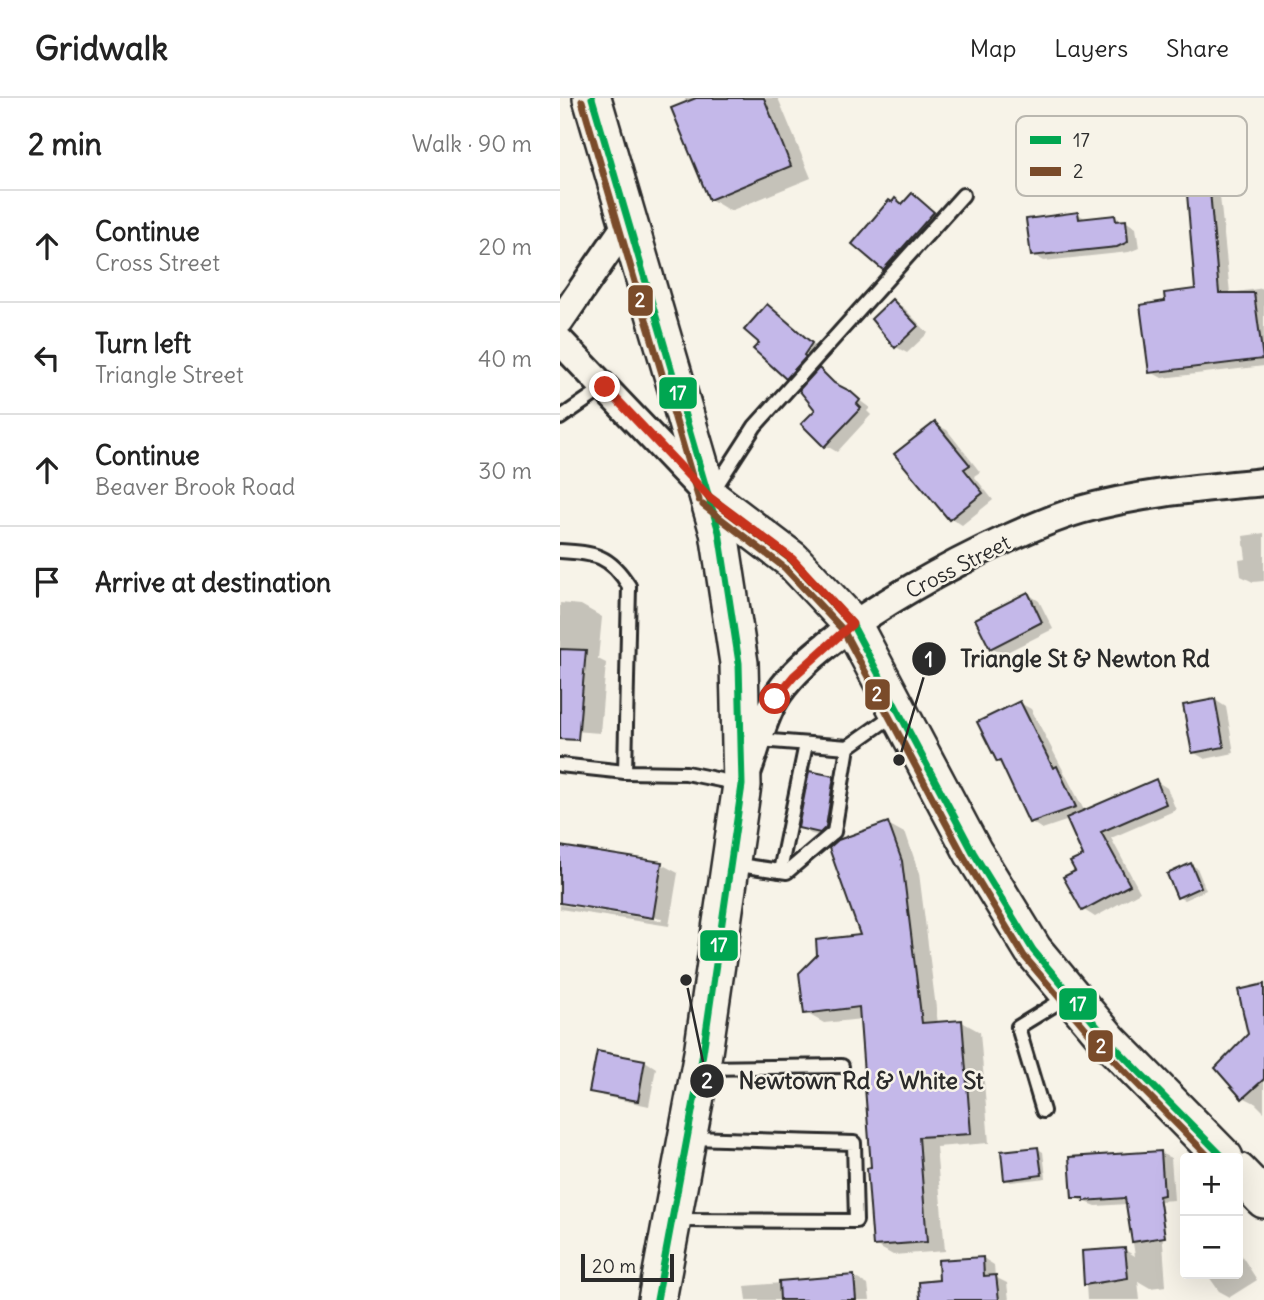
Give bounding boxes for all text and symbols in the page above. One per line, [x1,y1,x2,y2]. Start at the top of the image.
text: Gridwalk [35,27,168,69]
text: Map [970,33,1016,63]
text: Layers [1054,33,1128,63]
text: Share [1166,33,1229,63]
legend [1016,116,1247,196]
text: 2 min [28,125,102,163]
text: 17 [1073,128,1090,152]
text: Walk · 90 m [412,129,532,158]
text: 2 [1073,159,1083,183]
text: Continue [95,215,200,248]
icon: ahead [28,227,66,265]
text: 20 m [479,232,532,261]
text: Cross Street [95,248,220,277]
line badge: 2 [627,284,654,317]
text: 2 [635,288,645,312]
text: Turn left [95,327,191,360]
icon: left [28,339,66,377]
text: 40 m [478,344,532,373]
text: Triangle Street [95,360,244,389]
route end [589,371,620,402]
line badge: 17 [658,376,698,410]
text: 17 [670,381,687,405]
text: Continue [95,439,200,472]
icon: ahead [28,451,66,489]
text: 30 m [478,456,532,485]
text: Beaver Brook Road [95,472,295,501]
street label: Cross Street [901,529,1015,604]
icon: arrive [28,563,66,601]
text: Arrive at destination [95,566,331,599]
callout: Triangle St & Newton Rd [912,637,1224,681]
text: Triangle St & Newton Rd [960,644,1210,673]
text: 1 [925,646,933,673]
line badge: 2 [864,678,891,711]
text: 2 [872,682,882,706]
route start [759,683,790,714]
line badge: 17 [699,929,739,962]
text: 17 [711,933,728,957]
line badge: 17 [1058,987,1098,1021]
text: 17 [1070,992,1087,1016]
line badge: 2 [1087,1029,1114,1063]
text: 2 [1096,1034,1106,1058]
callout: Newtown Rd & White St [689,1059,998,1103]
text: Newtown Rd & White St [738,1066,984,1095]
text: 2 [701,1067,713,1094]
map controls [1180,1153,1243,1279]
button: + [1180,1153,1243,1216]
button: − [1180,1216,1243,1279]
scale bar [581,1251,674,1283]
text: 20 m [592,1254,636,1278]

